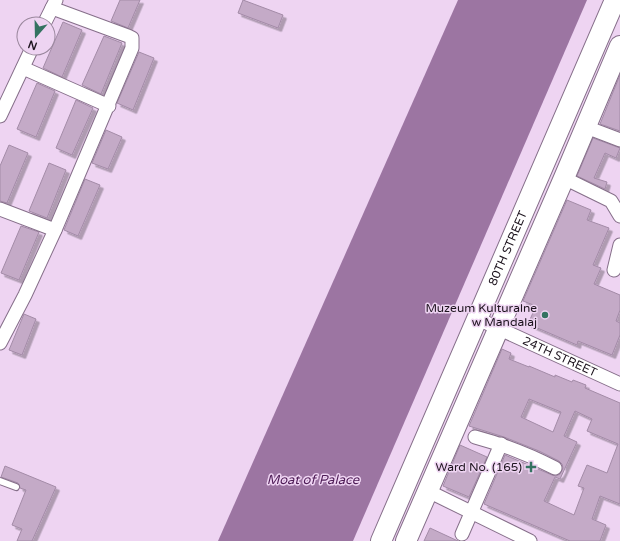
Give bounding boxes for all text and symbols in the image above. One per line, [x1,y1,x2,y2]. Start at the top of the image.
north arrow [16,16,56,56]
text: N [26,37,39,53]
street label: 80TH STREET [485,208,530,288]
place label: Muzeum Kulturalne w Mandalaj [425,301,537,329]
marker: Muzeum Kulturalne w Mandalaj [540,310,550,320]
street label: 24TH STREET [521,333,600,380]
place label: Ward No. (165) [436,460,522,474]
marker: Ward No. (165) [525,461,537,473]
water label: Moat of Palace [267,472,360,488]

